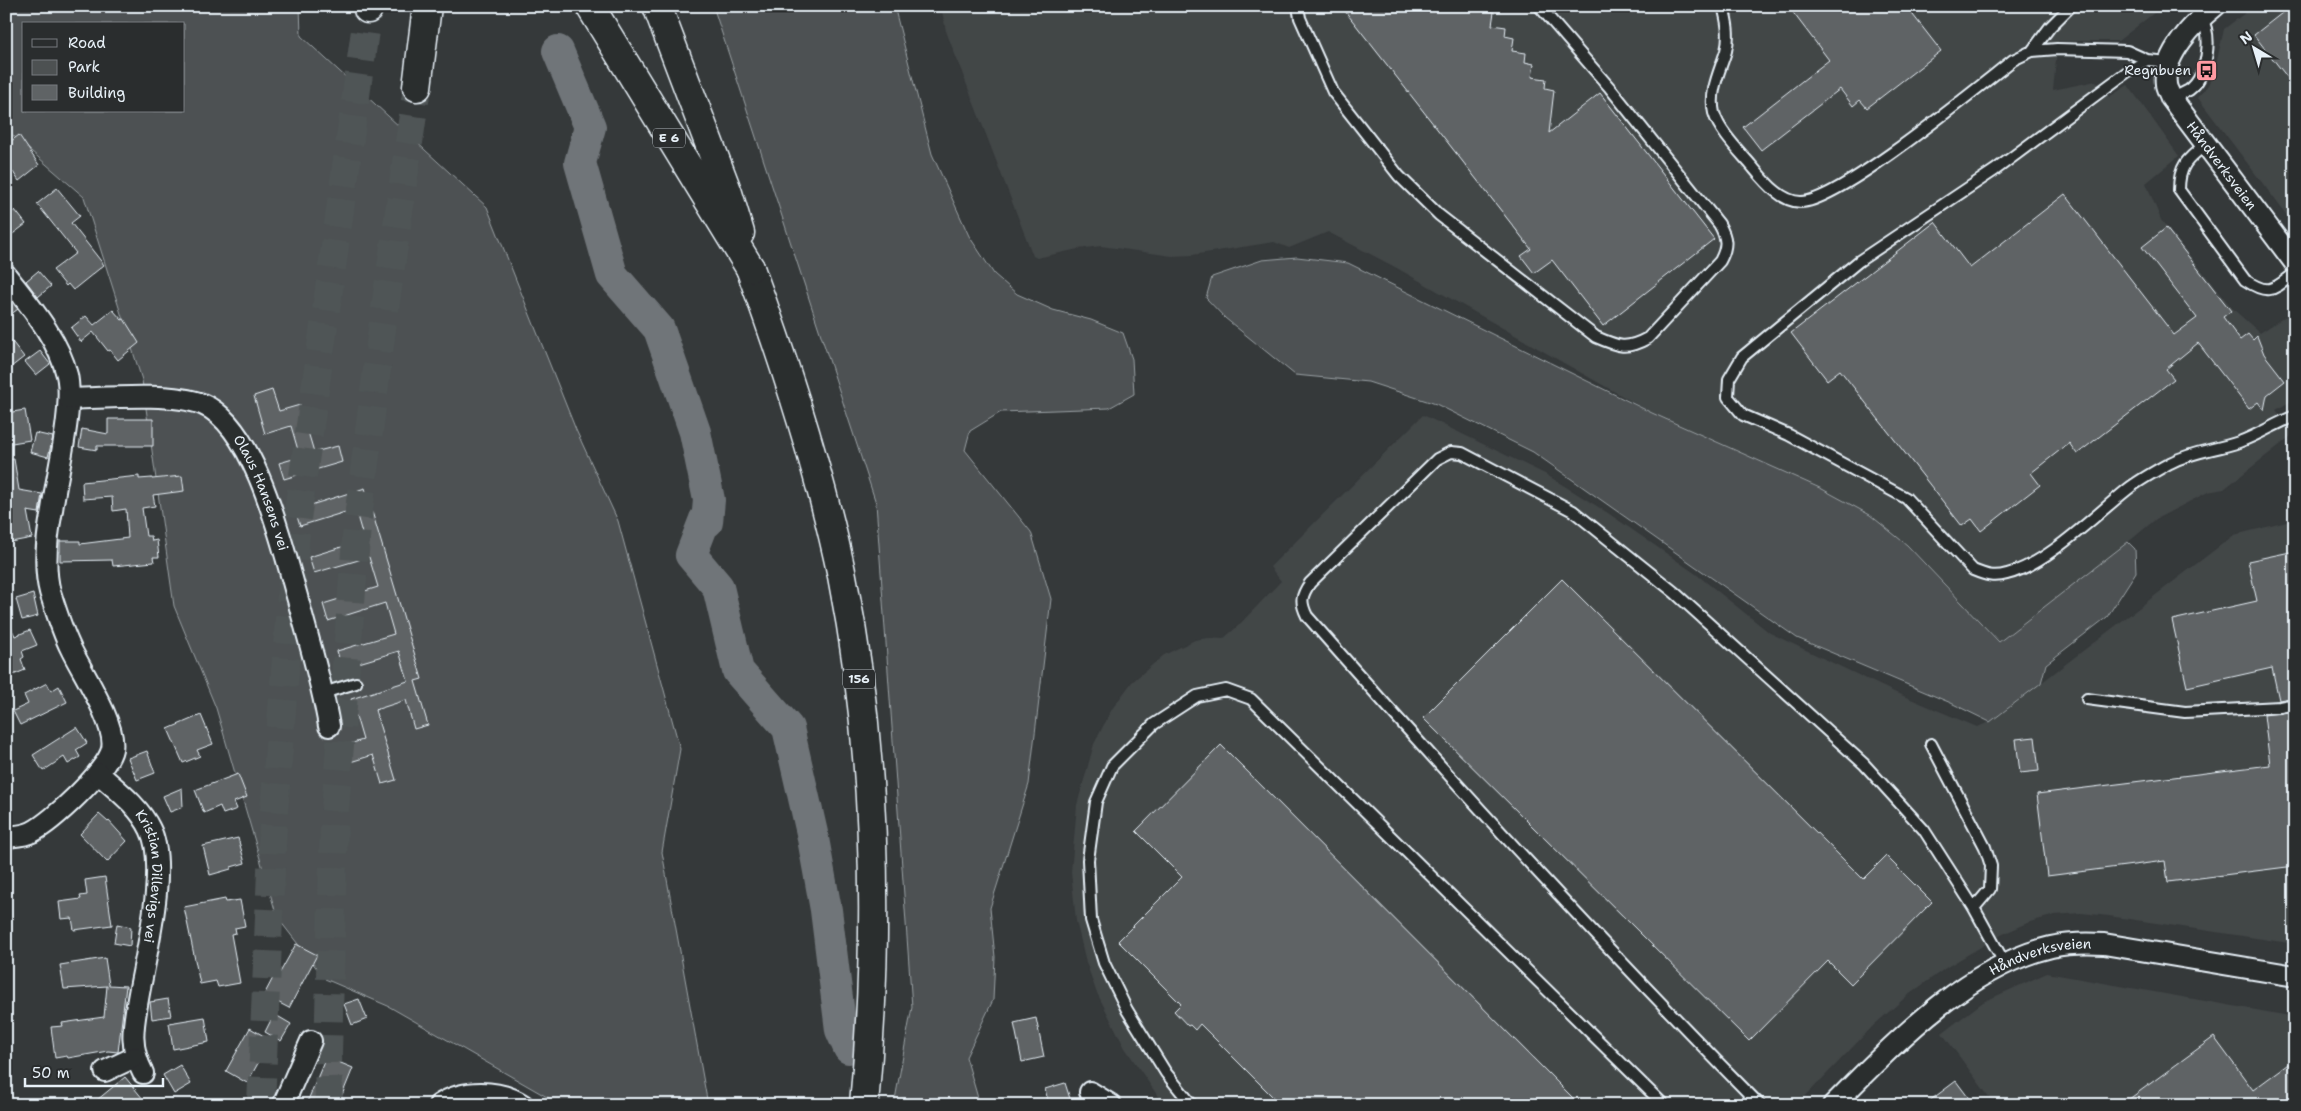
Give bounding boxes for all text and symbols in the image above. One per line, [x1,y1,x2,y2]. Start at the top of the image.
legend [22,22,185,112]
north arrow [2228,22,2278,72]
text: N [2236,27,2256,48]
text: Road [68,33,106,53]
text: Park [68,57,100,77]
bus stop icon: Regnbuen [2195,58,2219,82]
place label: Regnbuen [2124,61,2191,79]
text: Building [68,83,125,103]
street label: Håndverksveien [2183,117,2261,214]
road number: E 6 [653,128,685,148]
street label: Olaus Hansens vei [230,431,293,553]
road number: 156 [843,670,875,689]
street label: Kristian Dillevigs vei [131,806,166,944]
street label: Håndverksveien [1986,934,2092,979]
scale bar [25,1056,162,1088]
text: 50 m [32,1063,70,1083]

